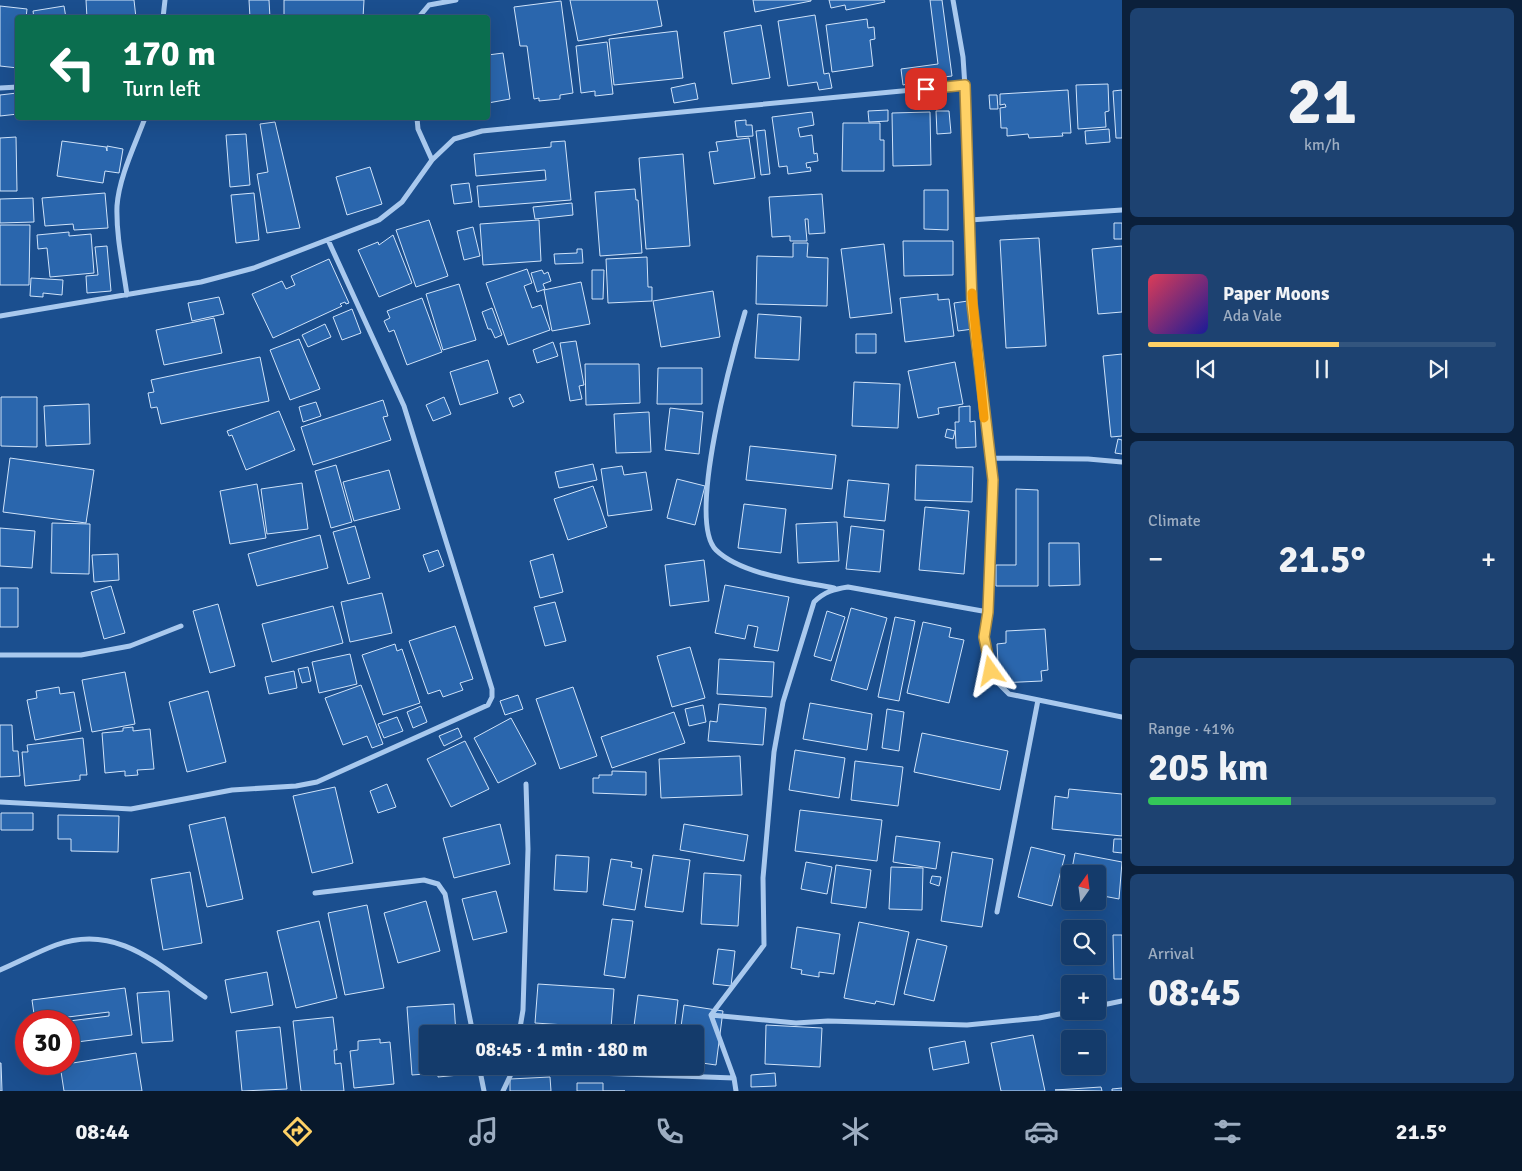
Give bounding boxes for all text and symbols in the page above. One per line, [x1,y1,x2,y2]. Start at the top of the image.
text: 170 m [123,32,216,75]
icon: left [40,35,105,100]
text: 21 [1287,62,1357,142]
pin [905,68,947,110]
text: Turn left [123,75,201,102]
icon: arrive [912,75,940,103]
text: km/h [1304,135,1340,155]
text: Paper Moons [1223,282,1329,306]
text: Ada Vale [1223,306,1282,326]
icon: previous [1192,355,1220,383]
icon: pause [1308,355,1336,383]
icon: next [1424,355,1452,383]
text: Climate [1148,511,1201,531]
text: 21.5° [1278,536,1366,583]
text: − [1148,542,1163,576]
text: + [1481,542,1496,576]
position arrow [964,644,1016,696]
text: Range · 41% [1148,719,1234,739]
text: 205 km [1148,744,1269,791]
north arrow [1061,865,1106,910]
map controls [1061,865,1106,1075]
button: search [1061,920,1106,965]
text: Arrival [1148,944,1194,964]
text: 08:45 [1148,969,1241,1016]
button: + [1061,975,1106,1020]
speed limit sign: 30 [15,1010,80,1075]
button: − [1061,1030,1106,1075]
text: 08:45 · 1 min · 180 m [475,1038,648,1062]
icon: directions [280,1114,315,1149]
icon: music [466,1114,501,1149]
icon: phone [652,1114,687,1149]
icon: climate [838,1114,873,1149]
icon: car [1024,1114,1059,1149]
icon: filters [1210,1114,1245,1149]
text: 08:44 [75,1118,129,1145]
text: 21.5° [1396,1118,1447,1145]

